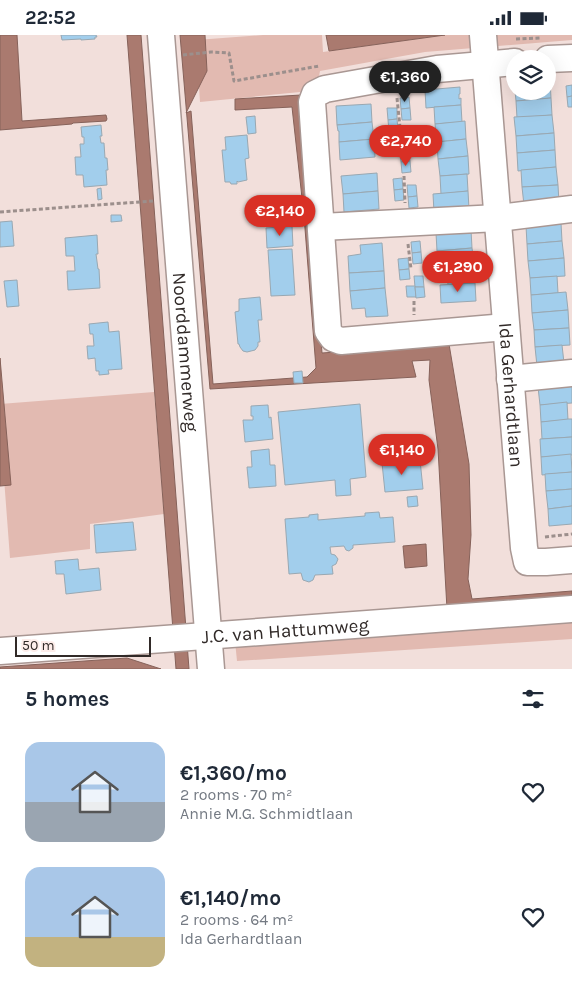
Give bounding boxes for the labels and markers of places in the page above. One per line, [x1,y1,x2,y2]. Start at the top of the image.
pin: €1,360 [364,61,446,103]
pin: €2,740 [365,125,447,167]
pin: €2,140 [239,195,321,237]
pin: €1,290 [417,251,499,293]
pin: €1,140 [361,433,443,476]

